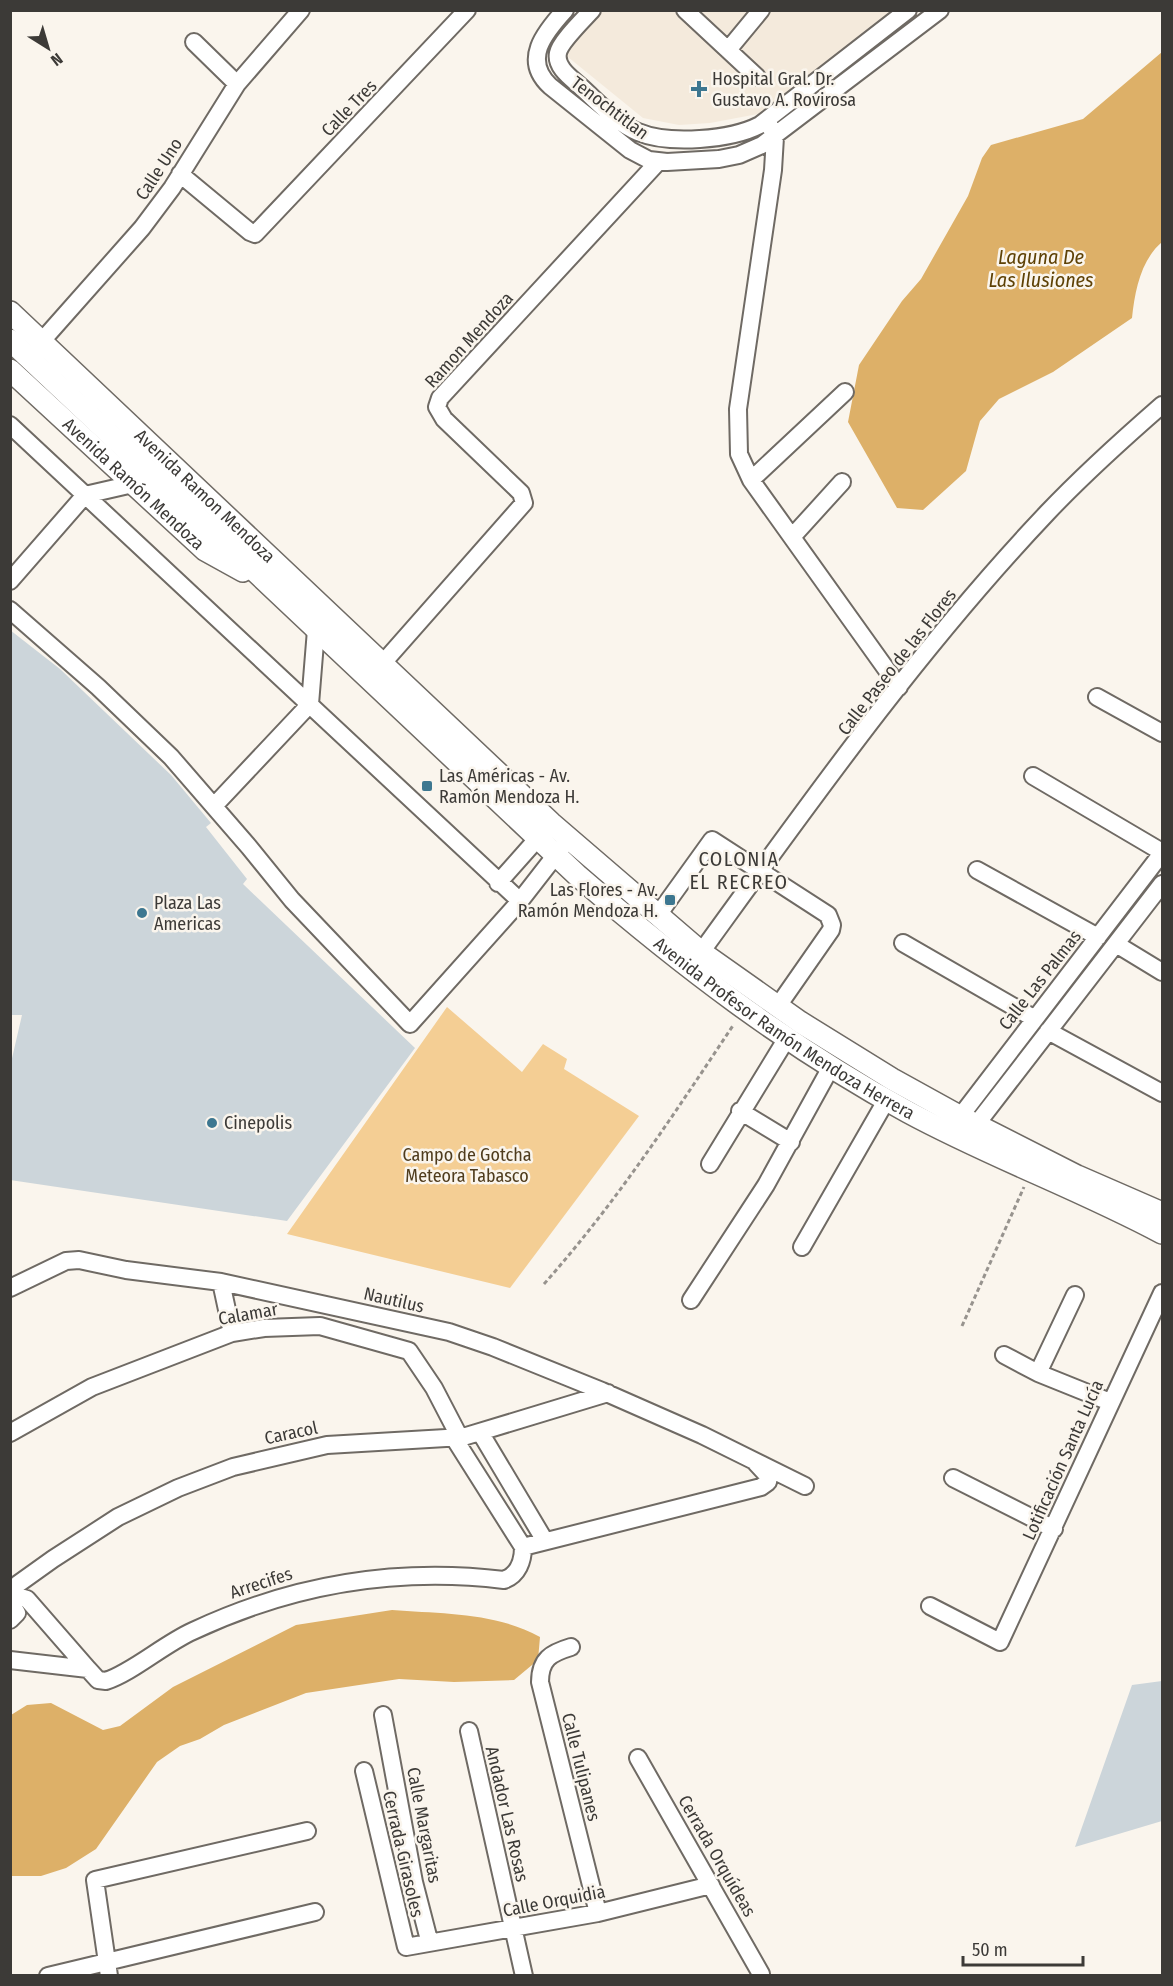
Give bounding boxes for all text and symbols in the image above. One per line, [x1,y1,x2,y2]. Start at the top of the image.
north arrow [18,18,78,78]
text: N [47,49,66,70]
place label: Hospital Gral. Dr. Gustavo A. Rovirosa [712,68,856,111]
street label: Tenochtitlan [567,72,653,144]
street label: Calle Tres [317,75,382,141]
marker: Hospital Gral. Dr. Gustavo A. Rovirosa [690,80,708,98]
street label: Calle Uno [131,134,187,204]
water label: Laguna De Las Ilusiones [988,245,1094,292]
street label: Ramon Mendoza [420,287,518,392]
street label: Avenida Ramón Mendoza [58,413,209,555]
street label: Avenida Ramon Mendoza [130,425,280,568]
street label: Calle Paseo de las Flores [833,584,961,740]
place label: Las Américas - Av. Ramón Mendoza H. [439,765,579,808]
marker: Las Américas - Av. Ramón Mendoza H. [420,779,434,793]
district label: COLONIA EL RECREO [689,847,789,894]
place label: Las Flores - Av. Ramón Mendoza H. [518,879,658,922]
place label: Plaza Las Americas [154,892,221,935]
marker: Las Flores - Av. Ramón Mendoza H. [663,893,677,907]
marker: Plaza Las Americas [135,906,149,920]
street label: Calle Las Palmas [994,925,1086,1034]
street label: Avenida Profesor Ramón Mendoza Herrera [649,933,918,1124]
place label: Cinepolis [224,1112,292,1134]
marker: Cinepolis [205,1116,219,1130]
park label: Campo de Gotcha Meteora Tabasco [402,1144,532,1187]
street label: Nautilus [362,1282,427,1318]
street label: Calamar [217,1298,280,1330]
street label: Lotificación Santa Lucía [1018,1376,1108,1543]
street label: Caracol [262,1417,320,1449]
street label: Arrecifes [227,1562,295,1603]
street label: Calle Tulipanes [557,1711,605,1824]
street label: Andador Las Rosas [481,1744,533,1884]
street label: Calle Margaritas [402,1765,446,1885]
street label: Cerrada Girasoles [378,1789,428,1920]
street label: Cerrada Orquídeas [673,1791,761,1921]
street label: Calle Orquidia [501,1880,607,1922]
scale bar [963,1929,1083,1967]
text: 50 m [972,1939,1008,1961]

